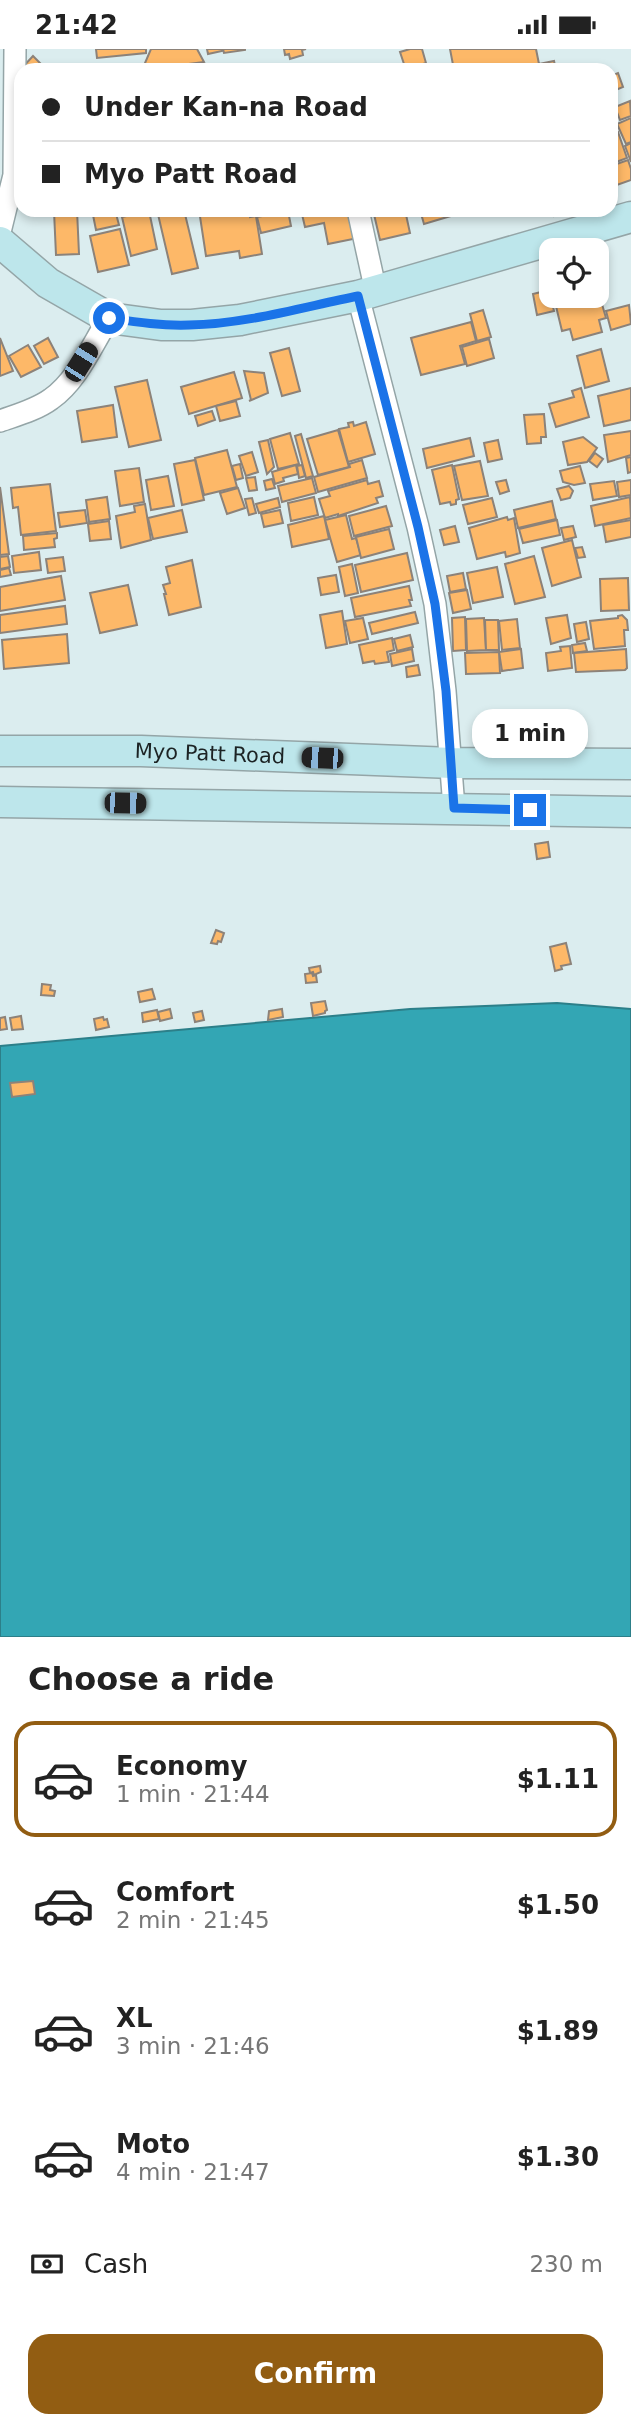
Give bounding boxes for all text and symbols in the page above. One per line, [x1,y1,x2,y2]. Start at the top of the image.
text: 21:42 [35,10,118,40]
text: Under Kan-na Road [84,92,368,122]
text: Myo Patt Road [84,159,298,189]
map controls [539,238,609,308]
button: locate [539,238,609,308]
route start [93,302,125,334]
car [61,339,102,385]
callout: 1 min [472,709,588,757]
text: 1 min [494,720,566,746]
street label: Myo Patt Road [134,739,286,769]
car [301,747,344,769]
car [104,792,147,814]
route end [514,794,546,826]
text: Choose a ride [28,1660,274,1698]
icon: car [32,1748,95,1811]
text: Economy [116,1751,247,1781]
text: $1.11 [517,1764,599,1794]
text: 1 min · 21:44 [116,1781,270,1807]
icon: car [32,1874,95,1937]
text: Comfort [116,1877,234,1907]
text: $1.50 [517,1890,599,1920]
text: 2 min · 21:45 [116,1907,270,1933]
icon: car [32,2000,95,2063]
text: XL [116,2003,153,2033]
text: $1.89 [517,2016,599,2046]
text: 3 min · 21:46 [116,2033,270,2059]
icon: car [32,2126,95,2189]
text: Moto [116,2129,190,2159]
text: $1.30 [517,2142,599,2172]
text: 4 min · 21:47 [116,2159,270,2185]
icon: cash [28,2245,66,2283]
text: Cash [84,2249,148,2279]
text: 230 m [529,2251,603,2277]
button: Confirm [28,2334,603,2414]

